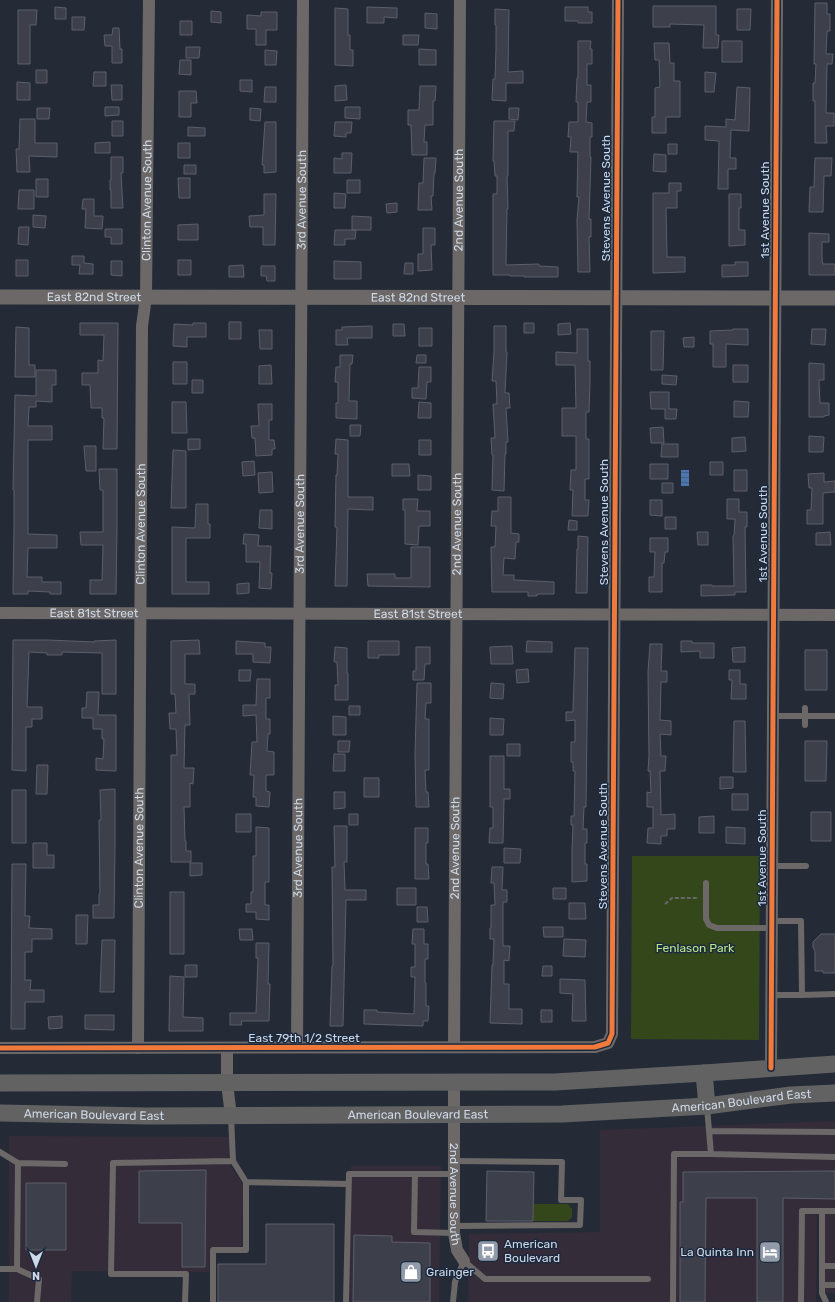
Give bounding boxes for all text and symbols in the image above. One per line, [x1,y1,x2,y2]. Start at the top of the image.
street label: Stevens Avenue South [599,135,613,261]
street label: Clinton Avenue South [139,140,155,261]
street label: 2nd Avenue South [452,149,466,251]
street label: 3rd Avenue South [295,150,309,250]
street label: 1st Avenue South [758,161,772,259]
street label: East 82nd Street [47,290,142,304]
street label: East 82nd Street [371,290,466,305]
street label: Stevens Avenue South [597,459,611,585]
street label: Clinton Avenue South [134,463,148,585]
street label: 2nd Avenue South [450,473,464,575]
street label: 3rd Avenue South [293,474,307,574]
street label: 1st Avenue South [756,485,770,583]
street label: East 81st Street [49,606,139,620]
street label: East 81st Street [373,607,463,621]
street label: Stevens Avenue South [596,783,610,909]
street label: Clinton Avenue South [132,787,146,909]
street label: 2nd Avenue South [448,797,462,899]
street label: 3rd Avenue South [291,798,305,898]
street label: 1st Avenue South [755,809,769,907]
park label: Fenlason Park [656,941,735,955]
street label: East 79th 1/2 Street [248,1031,360,1045]
street label: American Boulevard East [671,1087,812,1115]
street label: American Boulevard East [24,1106,164,1123]
street label: American Boulevard East [348,1107,488,1122]
street label: 2nd Avenue South [447,1143,463,1246]
place label: American Boulevard [504,1237,560,1265]
bus stop icon: American Boulevard [475,1238,501,1264]
hotel icon: La Quinta Inn [757,1239,783,1265]
place label: La Quinta Inn [680,1245,754,1259]
north arrow [16,1246,56,1286]
shop icon: Grainger [398,1259,424,1285]
place label: Grainger [426,1265,474,1279]
text: N [32,1269,40,1282]

